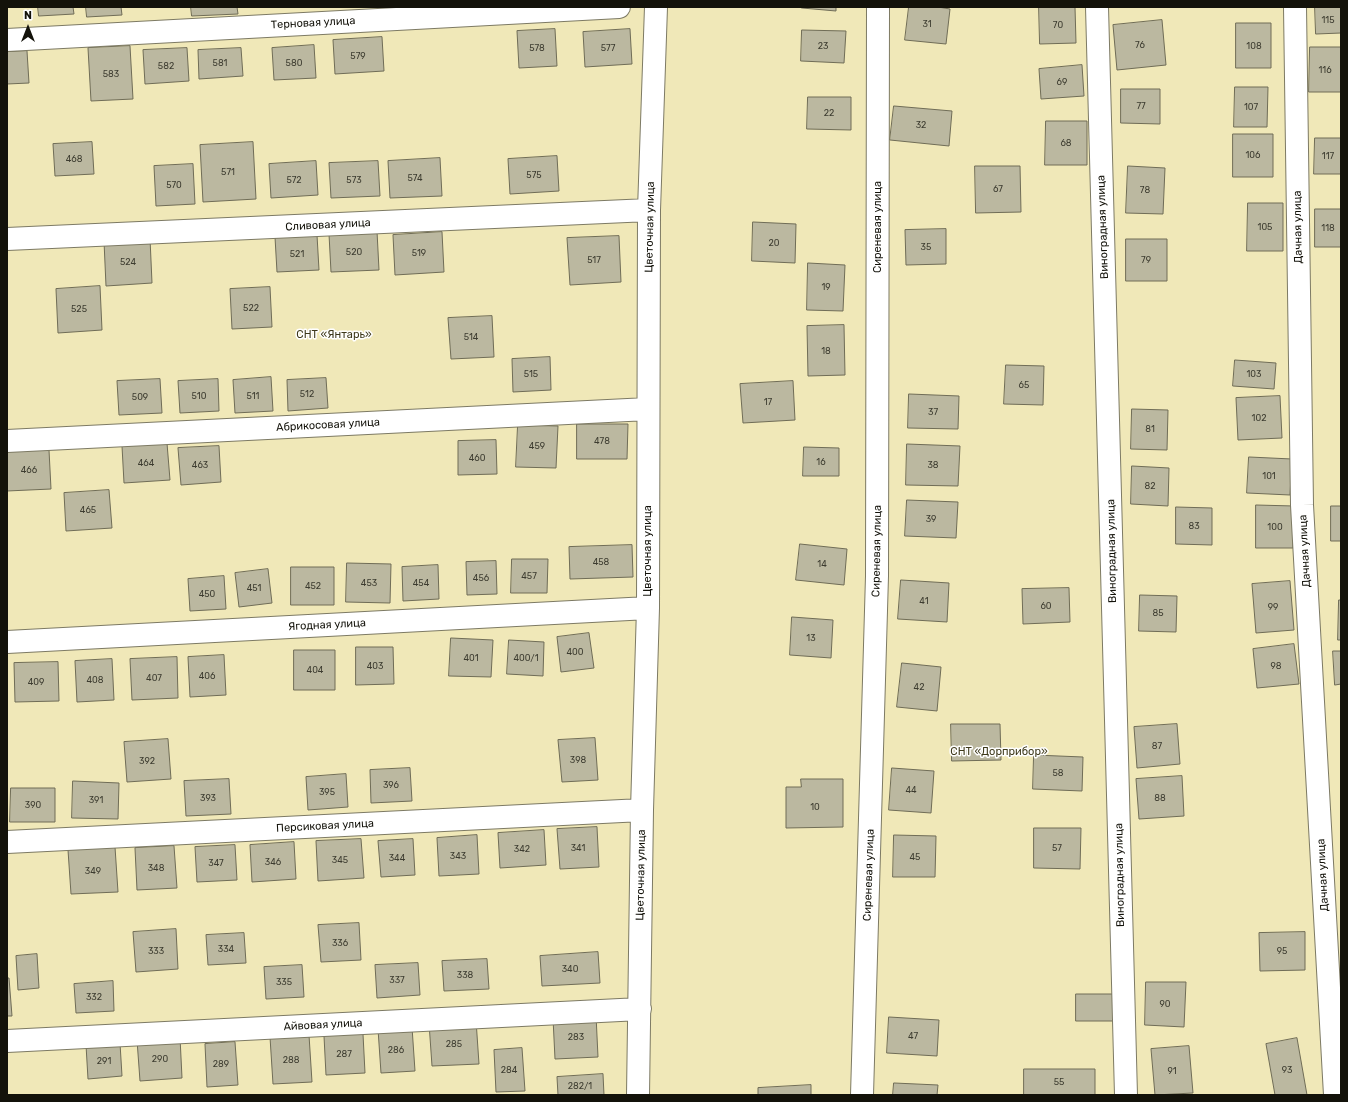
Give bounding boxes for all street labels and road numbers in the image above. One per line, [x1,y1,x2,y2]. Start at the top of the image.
street label: Терновая улица [270,14,356,32]
street label: Виноградная улица [1095,175,1111,279]
street label: Цветочная улица [643,181,657,273]
street label: Сиреневая улица [871,181,885,273]
street label: Дачная улица [1291,190,1305,264]
street label: Сливовая улица [285,216,371,234]
street label: Абрикосовая улица [276,416,380,434]
street label: Виноградная улица [1104,499,1120,603]
street label: Цветочная улица [641,505,655,597]
street label: Сиреневая улица [870,505,884,597]
street label: Дачная улица [1296,514,1314,588]
street label: Ягодная улица [288,616,366,634]
street label: Персиковая улица [276,817,374,835]
street label: Виноградная улица [1112,823,1128,927]
street label: Цветочная улица [634,829,648,921]
street label: Сиреневая улица [861,829,877,921]
street label: Дачная улица [1314,838,1332,912]
street label: Айвовая улица [283,1016,363,1034]

